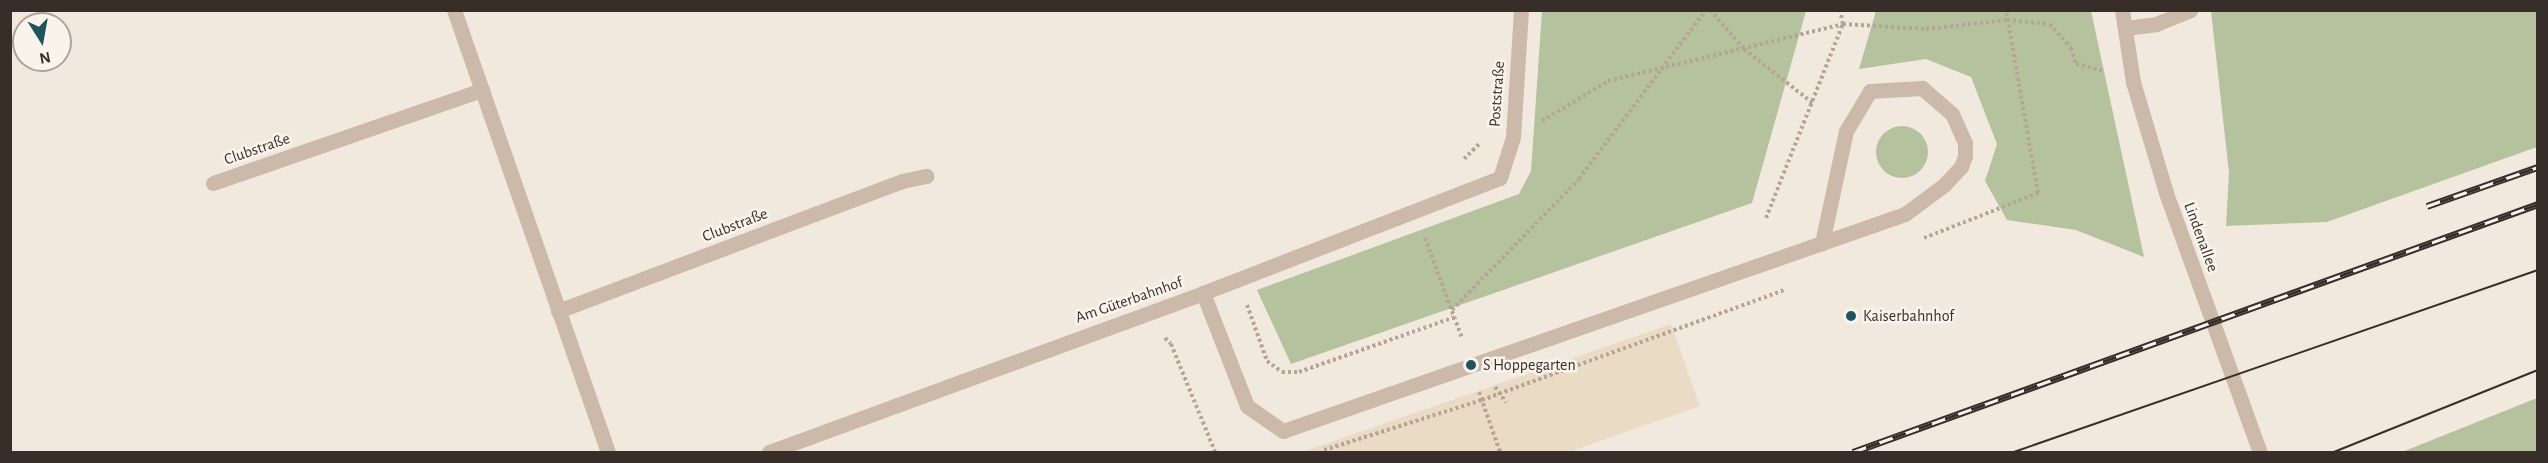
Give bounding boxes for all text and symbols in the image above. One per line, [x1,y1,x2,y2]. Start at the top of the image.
north arrow [12,12,72,72]
text: N [38,49,52,67]
street label: Poststraße [1485,60,1509,128]
street label: Clubstraße [222,129,292,169]
street label: Lindenallee [2180,200,2222,274]
street label: Clubstraße [700,204,770,246]
street label: Am Güterbahnhof [1073,273,1185,327]
place label: Kaiserbahnhof [1863,306,1954,326]
marker: Kaiserbahnhof [1844,309,1858,323]
place label: S Hoppegarten [1483,355,1576,375]
marker: S Hoppegarten [1464,358,1478,372]

